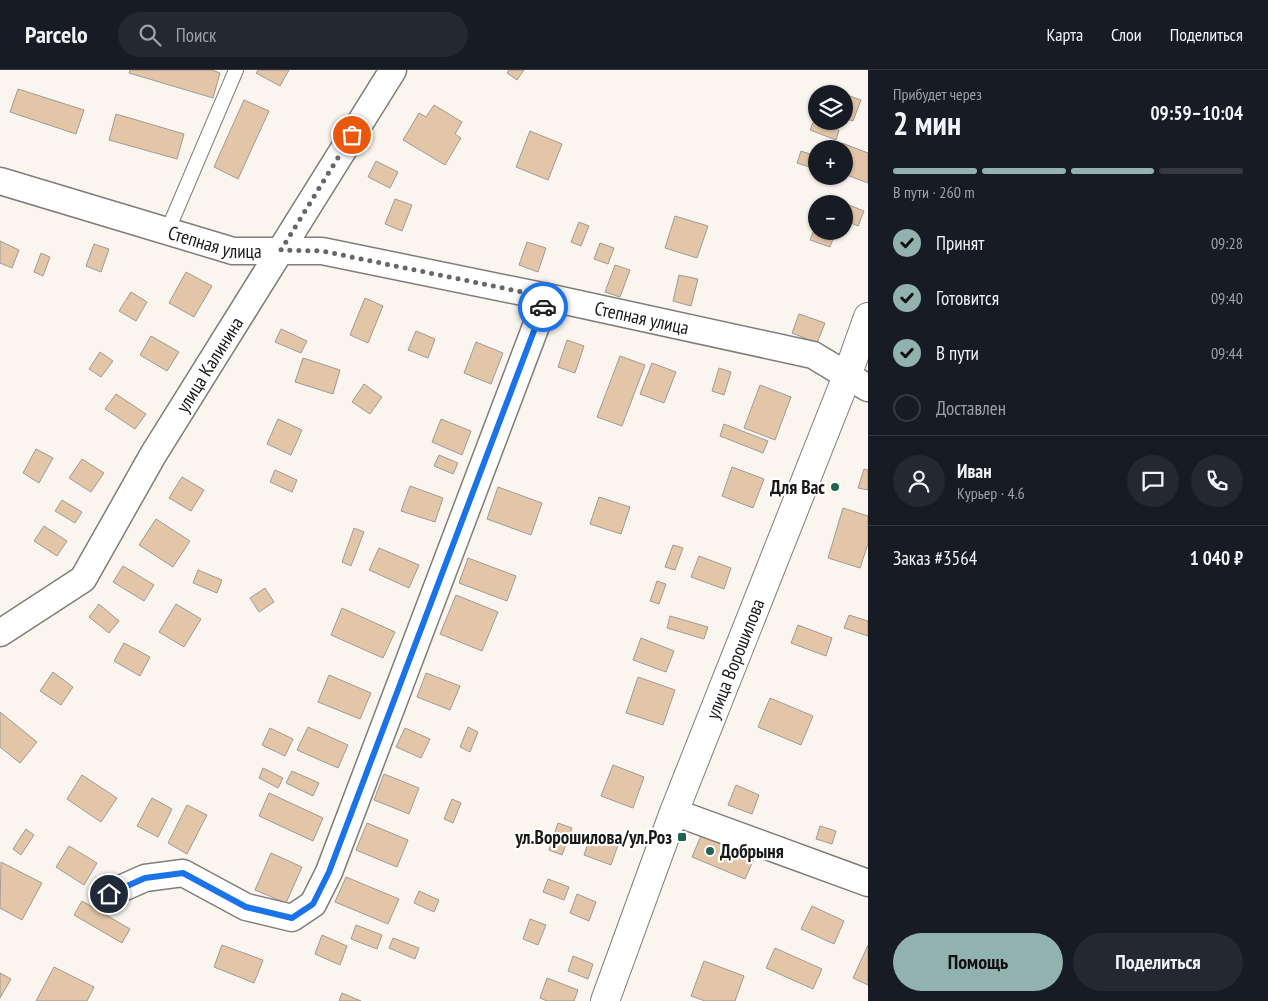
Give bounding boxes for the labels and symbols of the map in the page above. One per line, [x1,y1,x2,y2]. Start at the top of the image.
pin [331,114,373,156]
street label: Степная улица [165,220,262,263]
courier [518,282,568,332]
street label: Степная улица [592,296,691,340]
street label: улица Калинина [170,312,248,417]
place label: Для Вас [770,475,825,499]
marker: Для Вас [829,481,841,493]
street label: улица Ворошилова [700,595,769,723]
place label: ул.Ворошилова/ул.Роз [514,825,672,849]
marker: ул.Ворошилова/ул.Роз [676,831,688,843]
place label: Добрыня [720,839,784,863]
marker: Добрыня [704,845,716,857]
pin [88,873,130,915]

